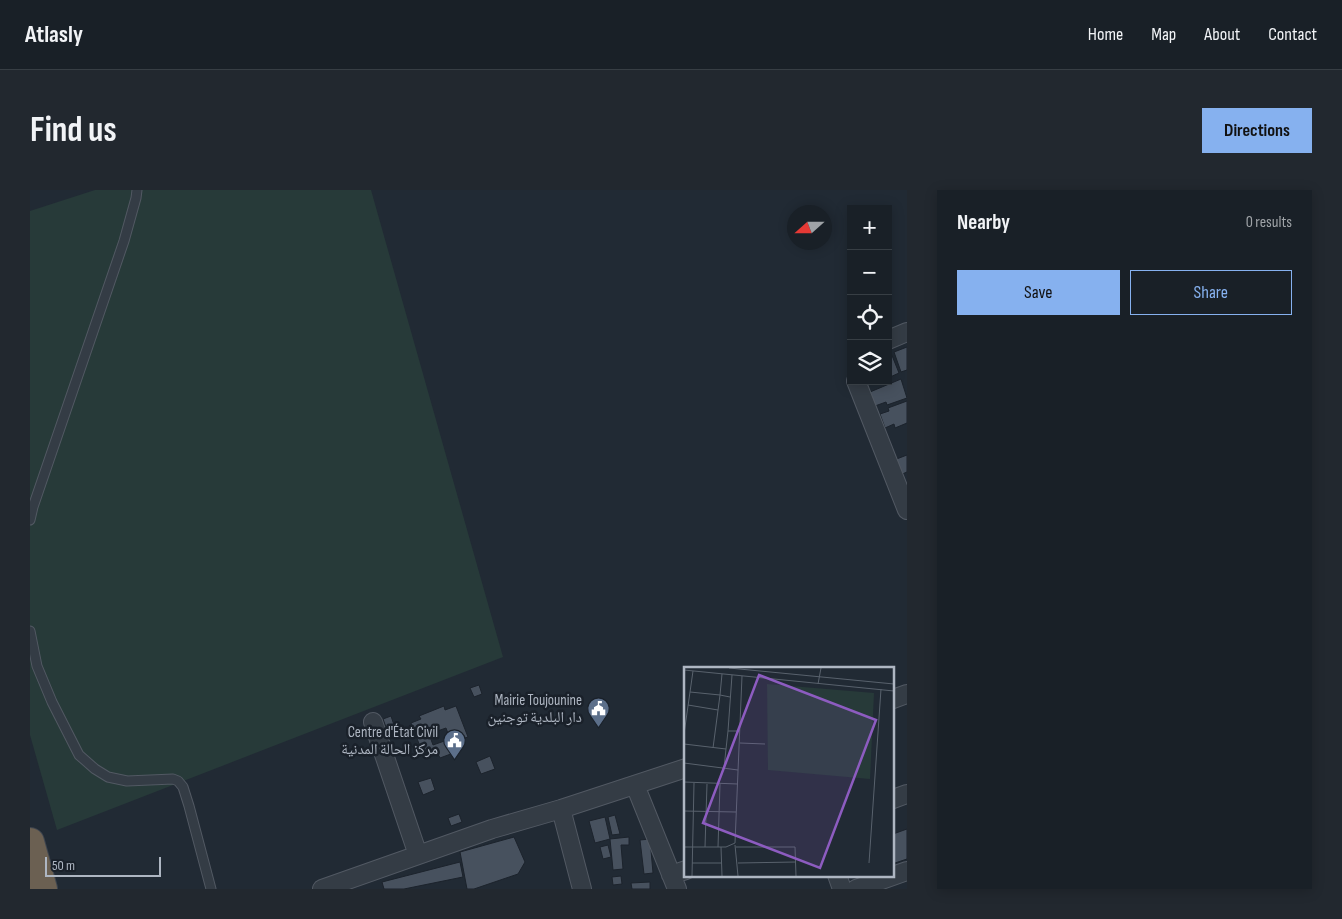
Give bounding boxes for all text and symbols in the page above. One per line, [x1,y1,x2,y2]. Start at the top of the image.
text: Atlasly [25,20,83,49]
text: Home [1088,24,1123,45]
text: Map [1151,24,1176,45]
text: About [1204,24,1240,45]
text: Contact [1268,24,1317,45]
button: Directions [1202,108,1312,153]
text: Find us [30,109,117,152]
north arrow [787,205,832,250]
map controls [847,205,892,385]
button: + [847,205,892,250]
text: Nearby [957,210,1010,235]
text: 0 results [1246,213,1292,232]
button: − [847,250,892,295]
button: Save [957,270,1120,315]
button: Share [1130,270,1292,315]
button: locate [847,295,892,340]
button: layers [847,340,892,385]
inset map [684,667,894,876]
place label: Mairie Toujounine دار البلدية توجنين [488,691,582,727]
public building icon: Mairie Toujounine دار البلدية توجنين [586,697,610,728]
place label: Centre d'État Civil مركز الحالة المدنية [341,723,438,759]
public building icon: Centre d'État Civil مركز الحالة المدنية [442,729,466,760]
scale bar [45,854,161,877]
text: 50 m [52,857,75,874]

